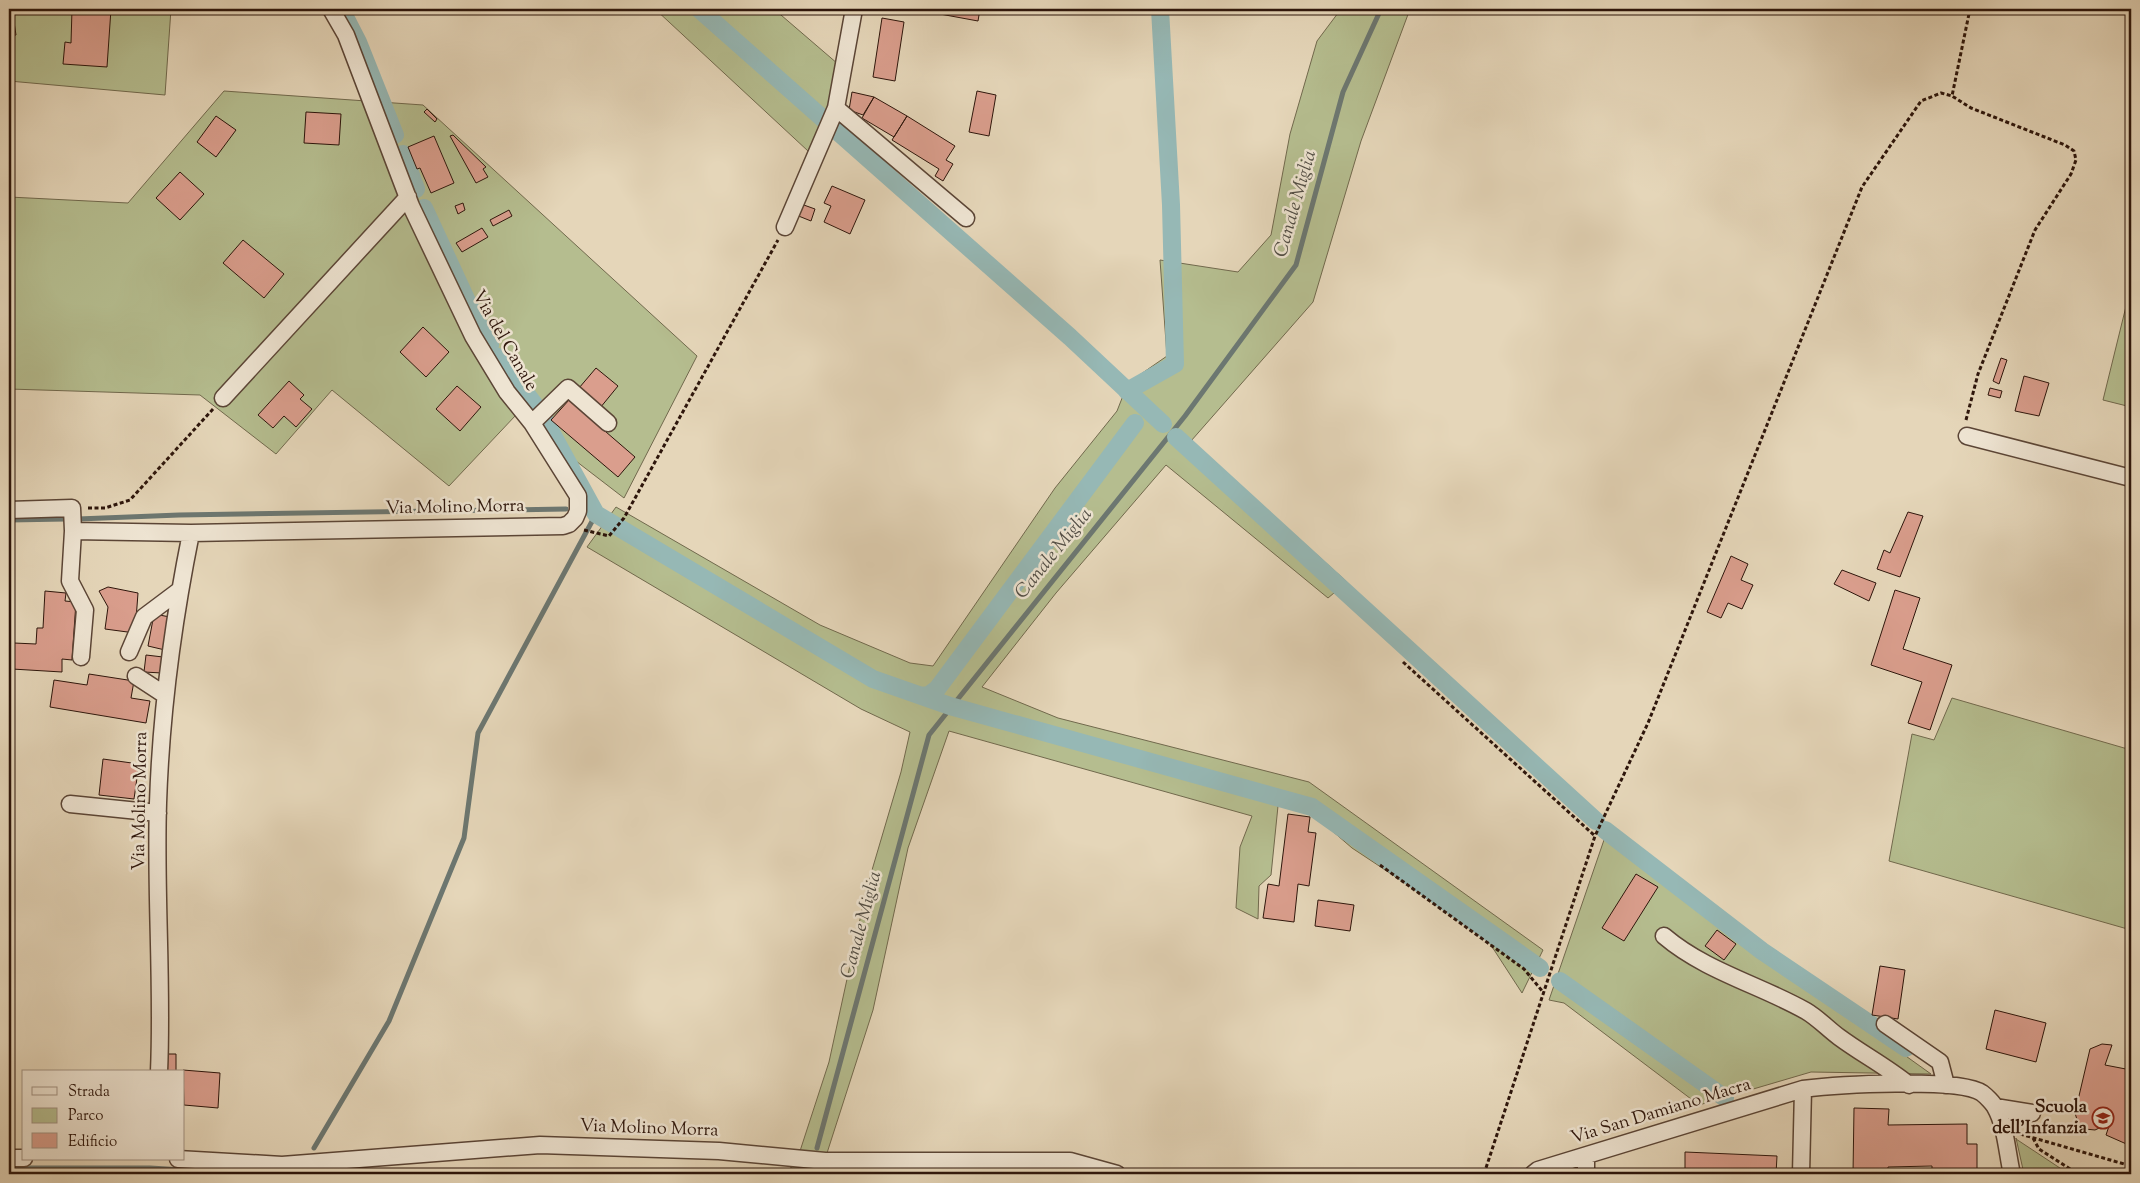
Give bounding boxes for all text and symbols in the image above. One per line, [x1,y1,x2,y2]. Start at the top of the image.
water label: Canale Miglia [1268,147,1324,261]
street label: Via del Canale [465,286,543,396]
street label: Via Molino Morra [385,494,525,522]
water label: Canale Miglia [1009,503,1099,605]
street label: Via Molino Morra [127,731,155,871]
water label: Canale Miglia [835,868,889,982]
legend [22,1070,185,1160]
street label: Via San Damiano Macra [1568,1072,1754,1152]
text: Strada [68,1082,110,1103]
place label: Scuola dell'Infanzia [1992,1095,2088,1142]
text: Parco [68,1106,104,1127]
school or university icon: Scuola dell'Infanzia [2091,1106,2115,1130]
street label: Via Molino Morra [579,1114,719,1144]
text: Edificio [68,1132,117,1153]

